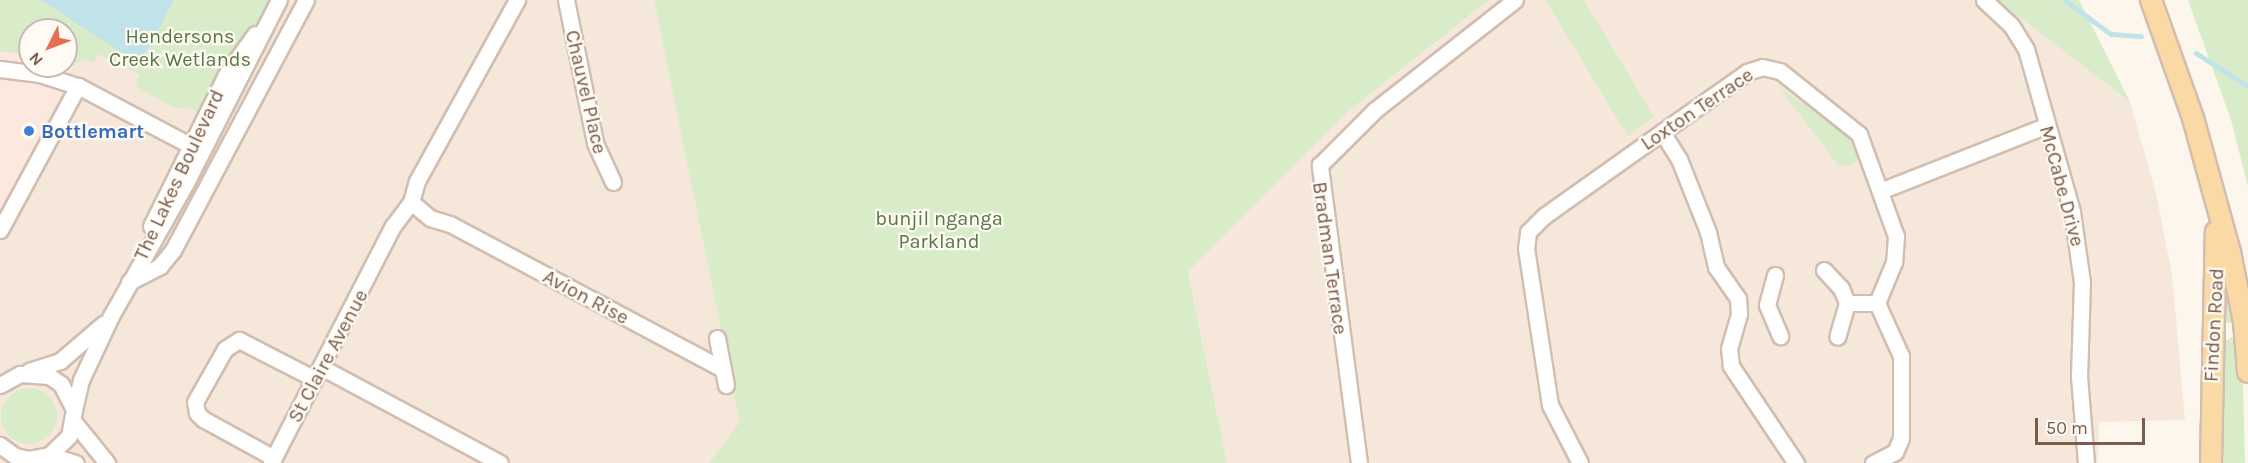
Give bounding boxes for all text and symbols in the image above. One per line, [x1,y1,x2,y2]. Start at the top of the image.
north arrow [18,18,78,78]
park label: Hendersons Creek Wetlands [109,24,251,71]
street label: Chauvel Place [560,28,612,156]
text: N [25,48,47,70]
street label: Loxton Terrace [1636,63,1758,155]
street label: The Lakes Boulevard [129,86,229,264]
place label: Bottlemart [41,119,144,143]
street label: McCabe Drive [2034,123,2090,249]
marker: Bottlemart [22,124,36,138]
street label: Bradman Terrace [1307,180,1353,336]
park label: bunjil nganga Parkland [875,207,1003,254]
street label: Avion Rise [539,264,633,330]
street label: Findon Road [2199,267,2229,383]
street label: St Claire Avenue [283,285,373,427]
scale bar [2038,406,2148,444]
text: 50 m [2046,417,2088,439]

